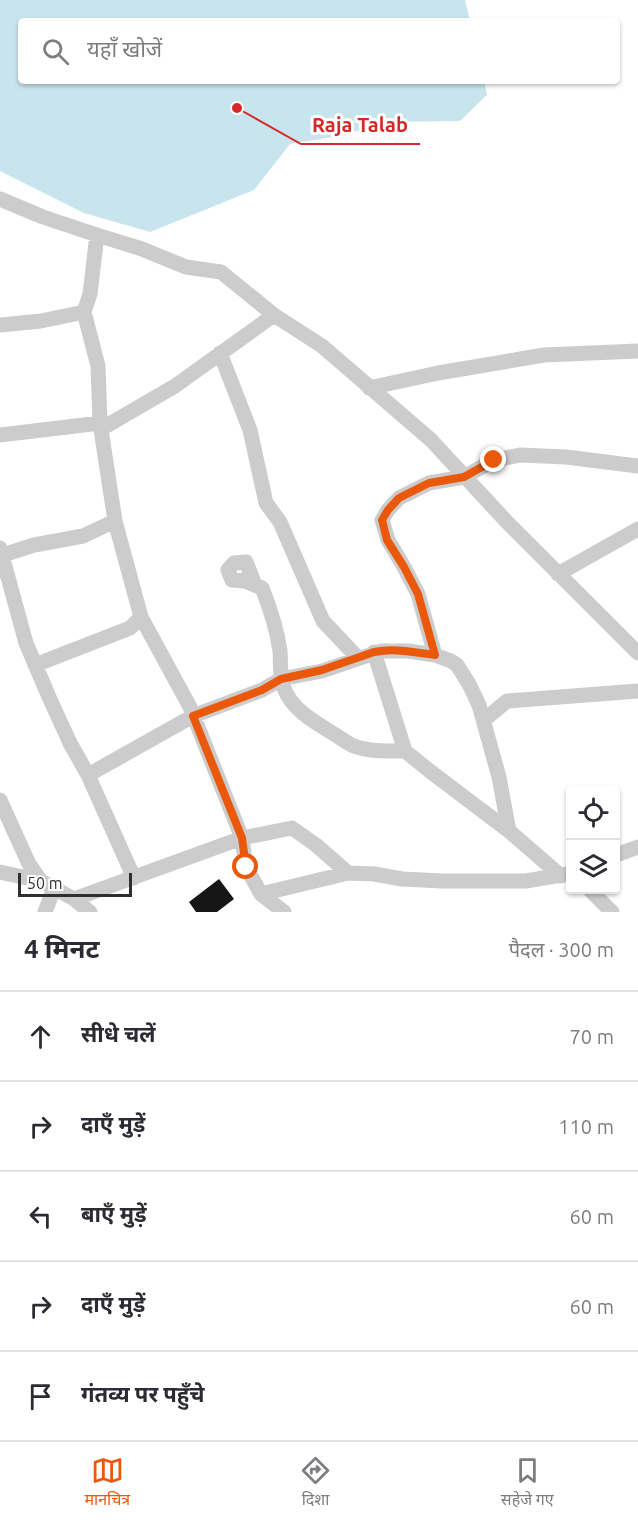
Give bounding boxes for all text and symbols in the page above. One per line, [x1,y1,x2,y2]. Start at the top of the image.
search box [18,18,620,84]
icon: search [39,35,72,68]
text: यहाँ खोजें [87,36,162,61]
callout: Raja Talab [301,106,420,144]
text: Raja Talab [312,113,408,136]
route end [480,446,506,472]
map controls [566,786,620,894]
button: locate [566,786,620,840]
button: layers [566,840,620,894]
route start [232,853,258,879]
scale bar [18,870,132,898]
text: 50 m [27,874,63,892]
text: 4 मिनट [24,934,99,963]
text: पैदल · 300 m [509,938,614,961]
icon: ahead [24,1020,57,1053]
text: सीधे चलें [81,1021,156,1046]
text: 70 m [570,1025,614,1048]
icon: right [24,1110,57,1143]
text: दाएँ मुड़ें [81,1111,145,1136]
text: 110 m [558,1115,614,1138]
icon: left [24,1200,57,1233]
text: बाएँ मुड़ें [81,1201,147,1226]
text: 60 m [570,1205,614,1228]
icon: right [24,1290,57,1323]
text: दाएँ मुड़ें [81,1291,145,1316]
text: 60 m [570,1295,614,1318]
icon: arrive [24,1380,57,1413]
text: गंतव्य पर पहुँचे [81,1381,205,1406]
tab: मानचित्र [84,1454,130,1512]
tab: दिशा [299,1454,332,1512]
tab: सहेजे गए [501,1454,554,1512]

